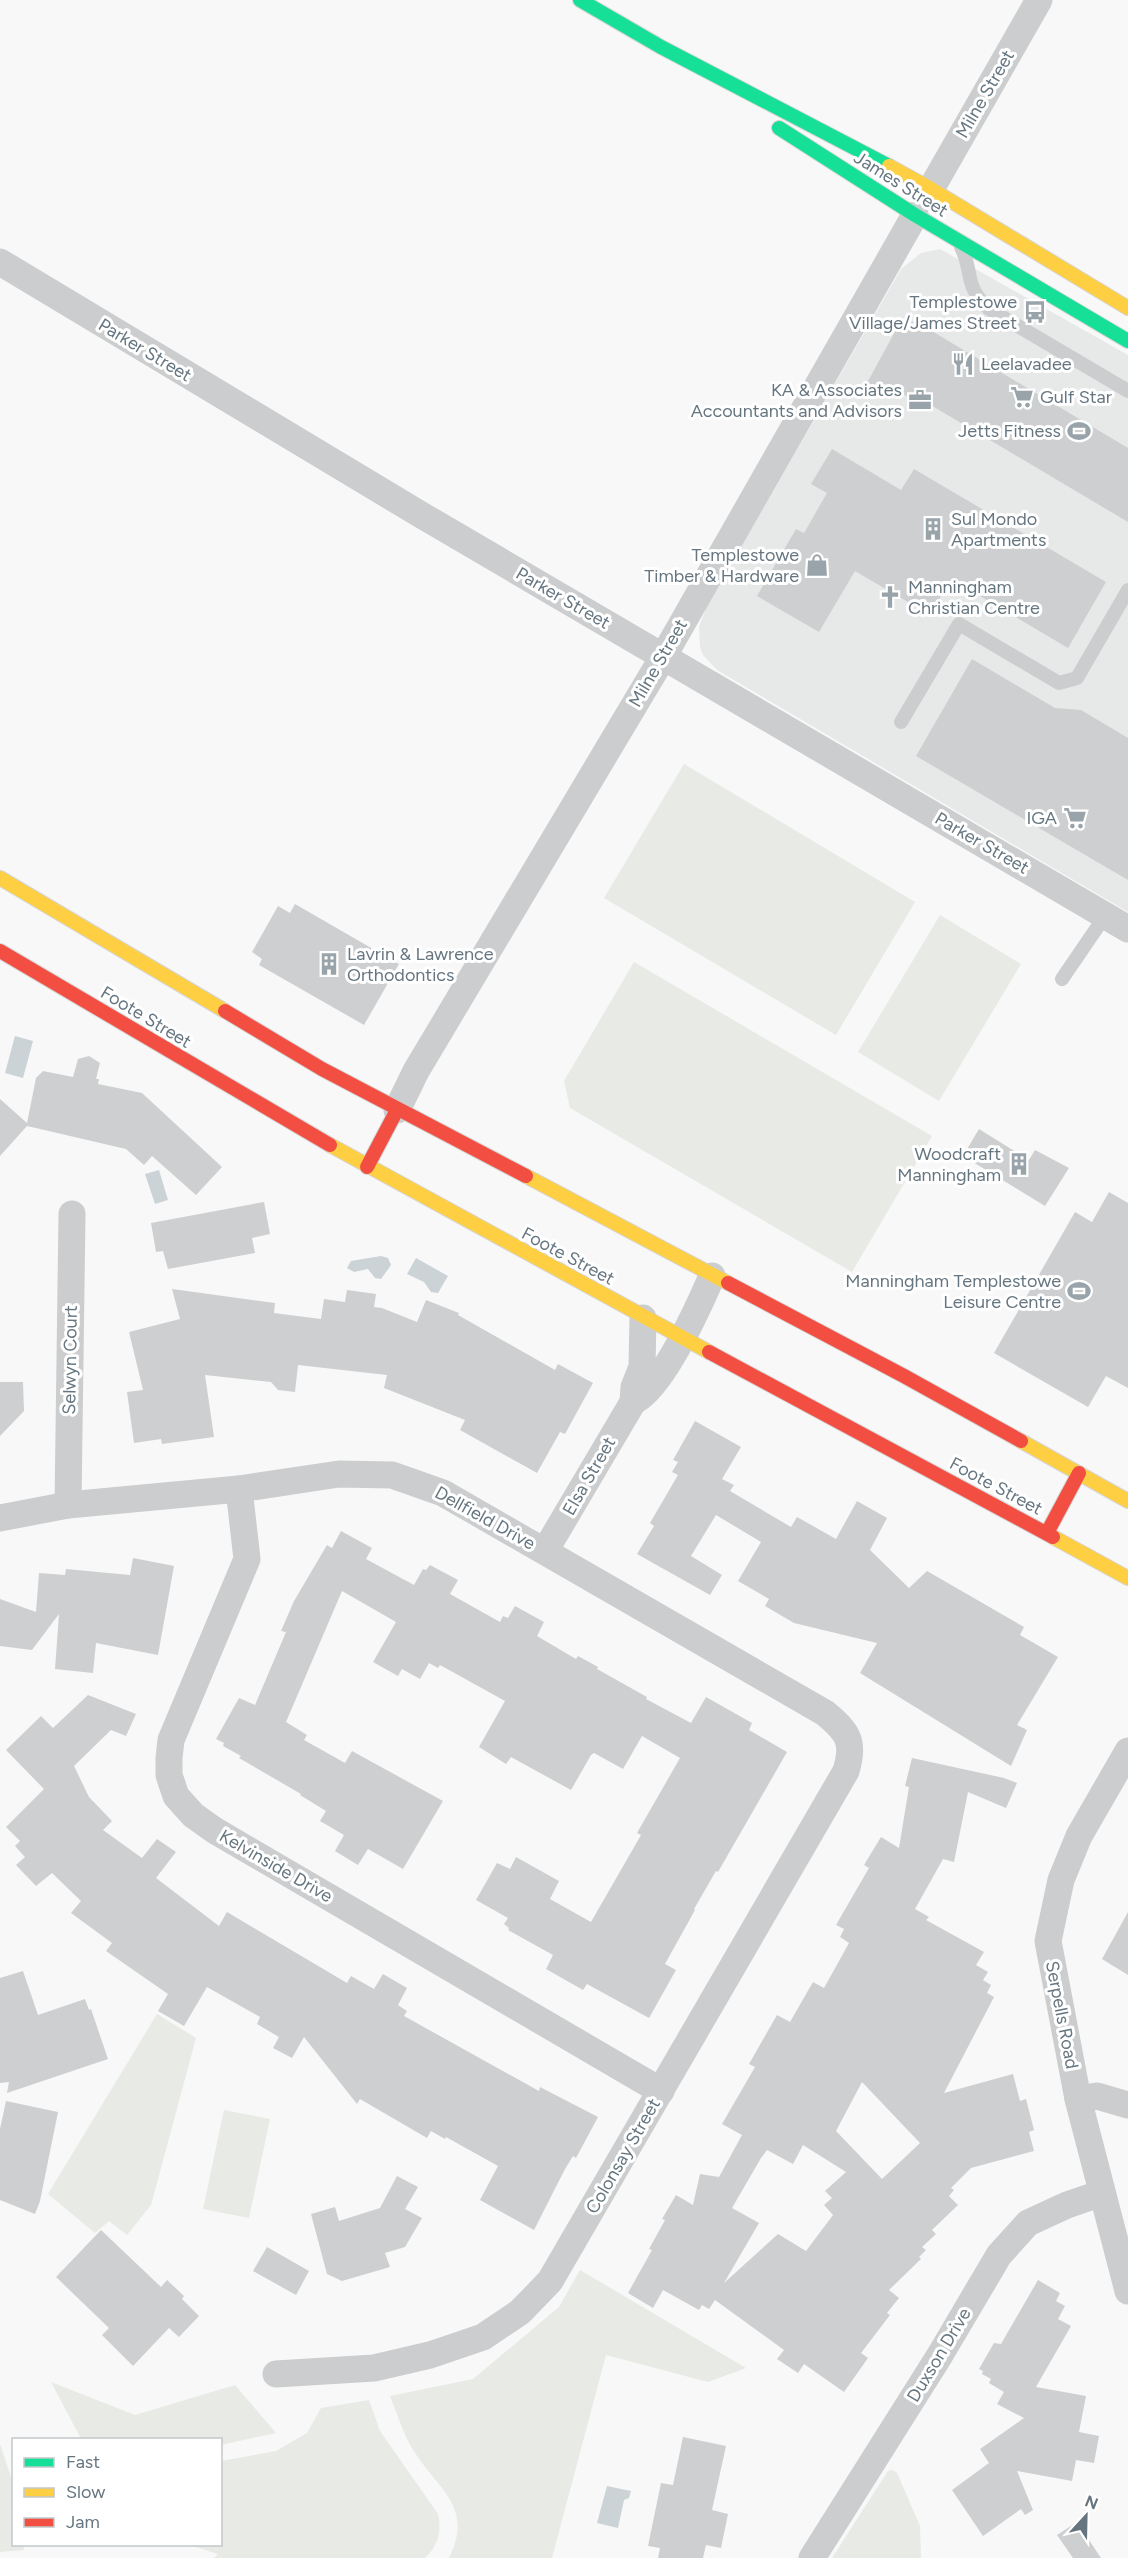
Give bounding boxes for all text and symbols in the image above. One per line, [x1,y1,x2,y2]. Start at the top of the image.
street label: Milne Street [951,46,1019,142]
street label: James Street [850,146,952,222]
place label: Templestowe Village/James Street [849,291,1017,334]
bus stop icon: Templestowe Village/James Street [1022,299,1048,325]
street label: Parker Street [94,314,196,387]
restaurant icon: Leelavadee [950,351,976,377]
place label: Leelavadee [981,353,1072,375]
place label: KA & Associates Accountants and Advisors [691,379,902,422]
supermarket icon: Gulf Star [1009,384,1035,410]
place label: Gulf Star [1040,386,1112,408]
office icon: KA & Associates Accountants and Advisors [907,387,933,413]
sports icon: Jetts Fitness [1066,418,1092,444]
place label: Jetts Fitness [958,420,1061,442]
place label: Sul Mondo Apartments [951,508,1046,551]
building icon: Sul Mondo Apartments [920,516,946,542]
place label: Templestowe Timber & Hardware [644,544,799,587]
shop icon: Templestowe Timber & Hardware [804,552,830,578]
street label: Parker Street [512,562,614,634]
place label: Manningham Christian Centre [908,576,1040,619]
church icon: Manningham Christian Centre [877,584,903,610]
street label: Milne Street [624,615,692,711]
supermarket icon: IGA [1062,805,1088,831]
street label: Parker Street [931,807,1033,879]
place label: IGA [1026,807,1057,829]
place label: Lavrin & Lawrence Orthodontics [347,943,494,986]
building icon: Lavrin & Lawrence Orthodontics [316,951,342,977]
street label: Foote Street [97,981,196,1053]
place label: Woodcraft Manningham [897,1143,1001,1186]
building icon: Woodcraft Manningham [1006,1151,1032,1177]
street label: Foote Street [518,1222,618,1290]
place label: Manningham Templestowe Leisure Centre [845,1270,1061,1313]
sports icon: Manningham Templestowe Leisure Centre [1066,1278,1092,1304]
street label: Selwyn Court [58,1305,82,1415]
street label: Elsa Street [558,1433,620,1519]
street label: Foote Street [946,1452,1046,1520]
street label: Dellfield Drive [431,1481,539,1555]
street label: Kelvinside Drive [215,1825,337,1907]
street label: Serpells Road [1041,1959,1083,2071]
street label: Colonsay Street [581,2094,665,2218]
street label: Duxson Drive [902,2304,976,2406]
legend [12,2438,222,2546]
text: Fast [66,2451,100,2473]
text: Slow [66,2481,105,2503]
north arrow [1056,2486,1116,2546]
text: N [1082,2491,1101,2514]
text: Jam [66,2511,100,2533]

